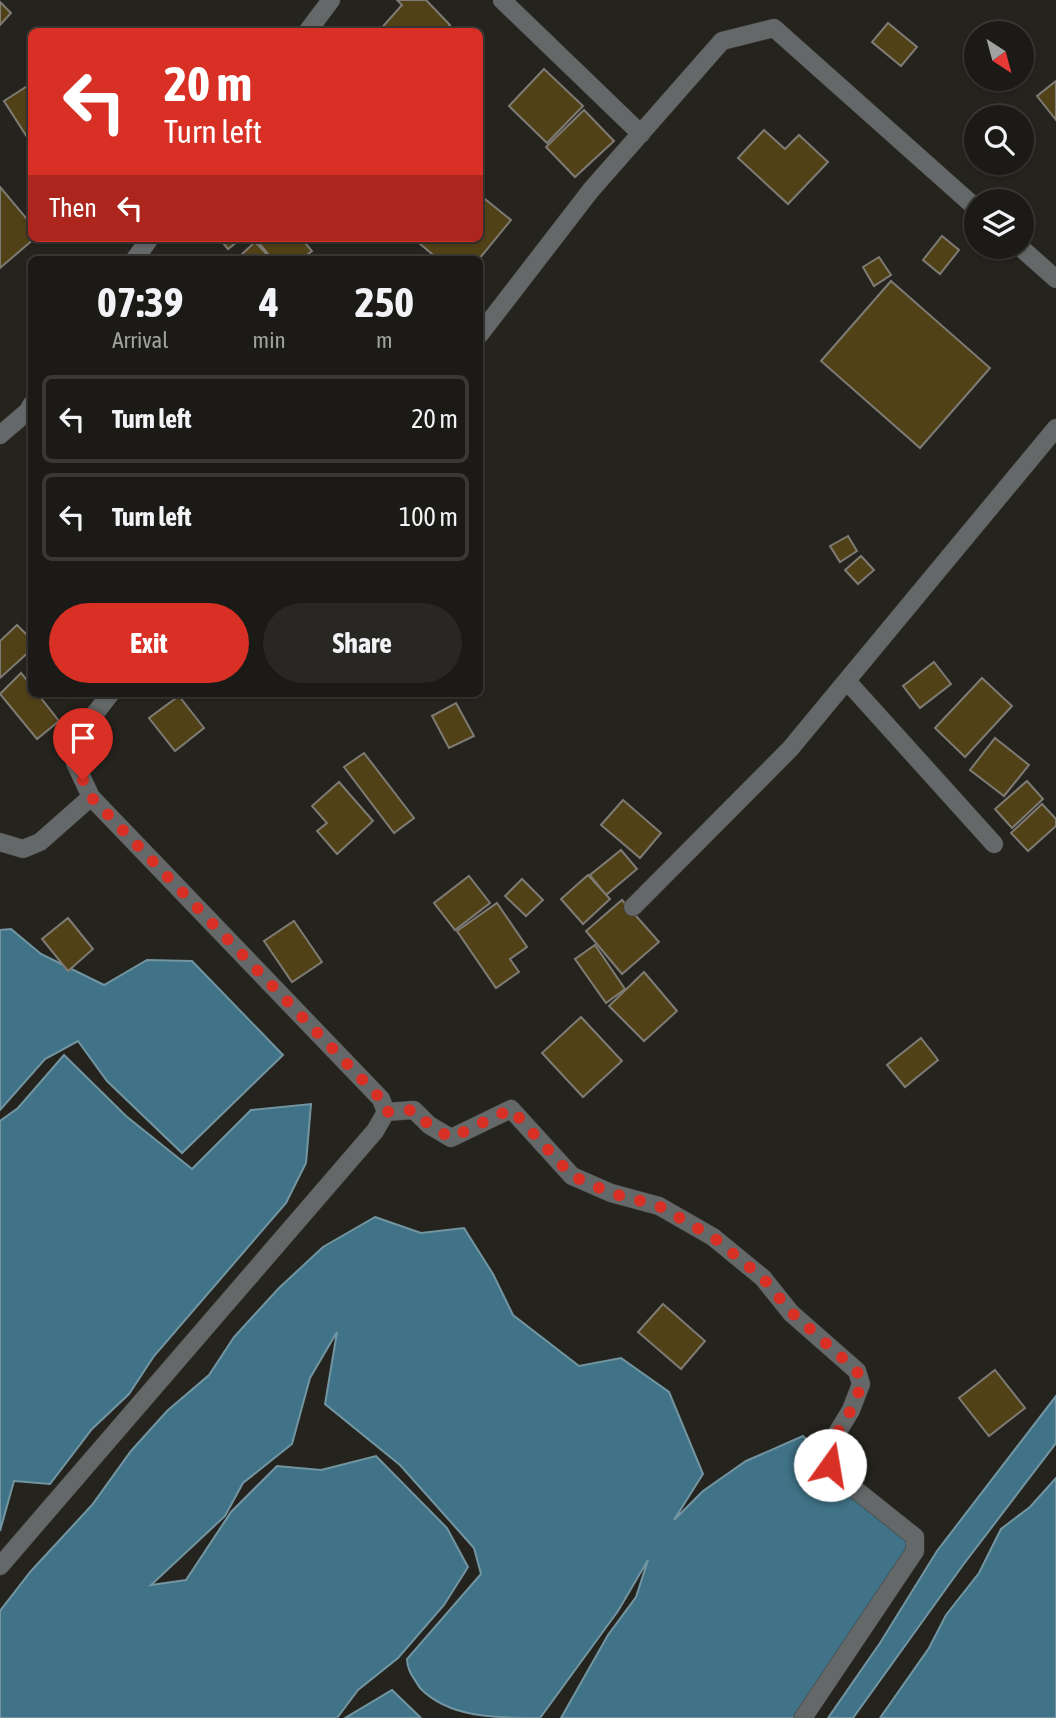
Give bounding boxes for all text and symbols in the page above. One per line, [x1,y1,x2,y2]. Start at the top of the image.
north arrow [964,21,1034,91]
map controls [964,21,1034,259]
text: 20 m [164,55,252,111]
icon: left [49,56,140,147]
button: search [964,105,1034,175]
text: Turn left [164,113,262,150]
icon: left [111,189,149,227]
button: layers [964,189,1034,259]
text: Then [49,193,97,223]
text: 07:39 [97,278,184,326]
text: 4 [259,278,279,326]
text: 250 [355,278,414,326]
text: Arrival [112,327,168,353]
text: min [253,327,286,353]
text: m [376,327,393,353]
icon: left [53,400,91,438]
text: Turn left [112,404,192,434]
text: 20 m [411,404,458,434]
icon: left [53,498,91,536]
text: Turn left [112,502,192,532]
text: 100 m [399,502,458,532]
button: Exit [49,603,249,683]
button: Share [263,603,462,683]
pin [53,708,113,780]
icon: arrive [64,719,102,757]
position arrow [793,1428,867,1502]

